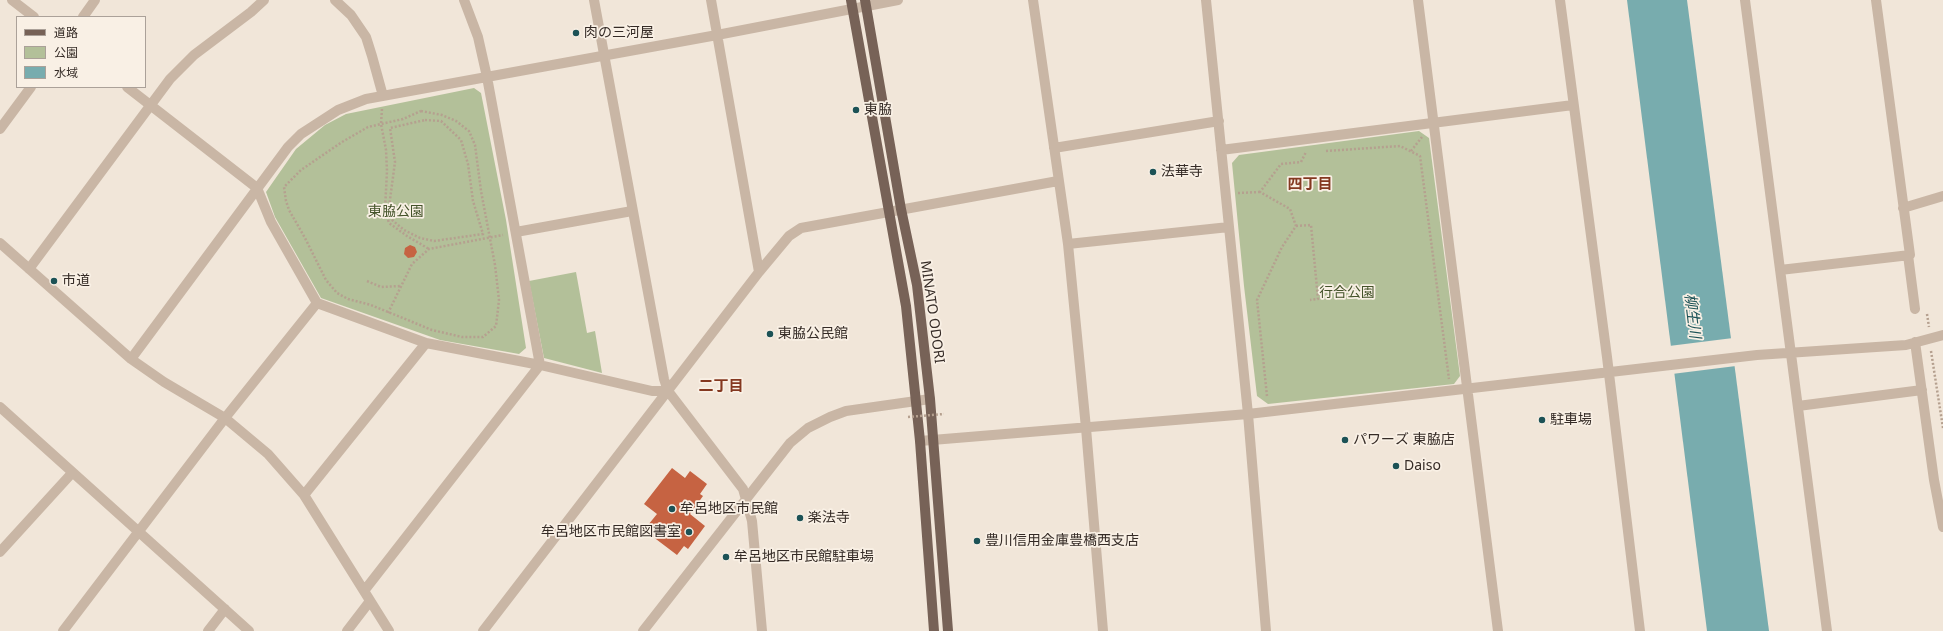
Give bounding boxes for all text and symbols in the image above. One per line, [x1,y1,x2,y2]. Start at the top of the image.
legend [16,16,146,88]
text: 道路 [54,24,78,41]
place label: 肉の三河屋 [584,25,654,41]
marker: 肉の三河屋 [571,28,581,38]
text: 公園 [54,44,78,61]
text: 水域 [54,64,78,81]
place label: 東脇 [864,102,892,118]
marker: 東脇 [851,105,861,115]
place label: 法華寺 [1161,164,1203,180]
marker: 法華寺 [1148,167,1158,177]
district label: 四丁目 [1288,176,1332,194]
park label: 東脇公園 [368,204,424,220]
street label: MINATO ODORI [916,260,948,364]
place label: 市道 [62,273,90,289]
marker: 市道 [49,276,59,286]
park label: 行合公園 [1319,285,1375,301]
water label: 柳生川 [1680,293,1704,339]
place label: 東脇公民館 [778,326,848,342]
marker: 東脇公民館 [765,329,775,339]
district label: 二丁目 [699,378,743,396]
place label: 駐車場 [1550,412,1592,428]
marker: 駐車場 [1537,415,1547,425]
place label: パワーズ 東脇店 [1353,432,1455,448]
marker: パワーズ 東脇店 [1340,435,1350,445]
place label: Daiso [1404,458,1441,474]
marker: Daiso [1391,461,1401,471]
place label: 牟呂地区市民館 [680,501,778,517]
marker: 牟呂地区市民館 [667,504,677,514]
place label: 楽法寺 [808,510,850,526]
marker: 楽法寺 [795,513,805,523]
place label: 牟呂地区市民館図書室 [541,524,681,540]
marker: 牟呂地区市民館図書室 [684,527,694,537]
place label: 豊川信用金庫豊橋西支店 [985,533,1139,549]
marker: 豊川信用金庫豊橋西支店 [972,536,982,546]
place label: 牟呂地区市民館駐車場 [734,549,874,565]
marker: 牟呂地区市民館駐車場 [721,552,731,562]

